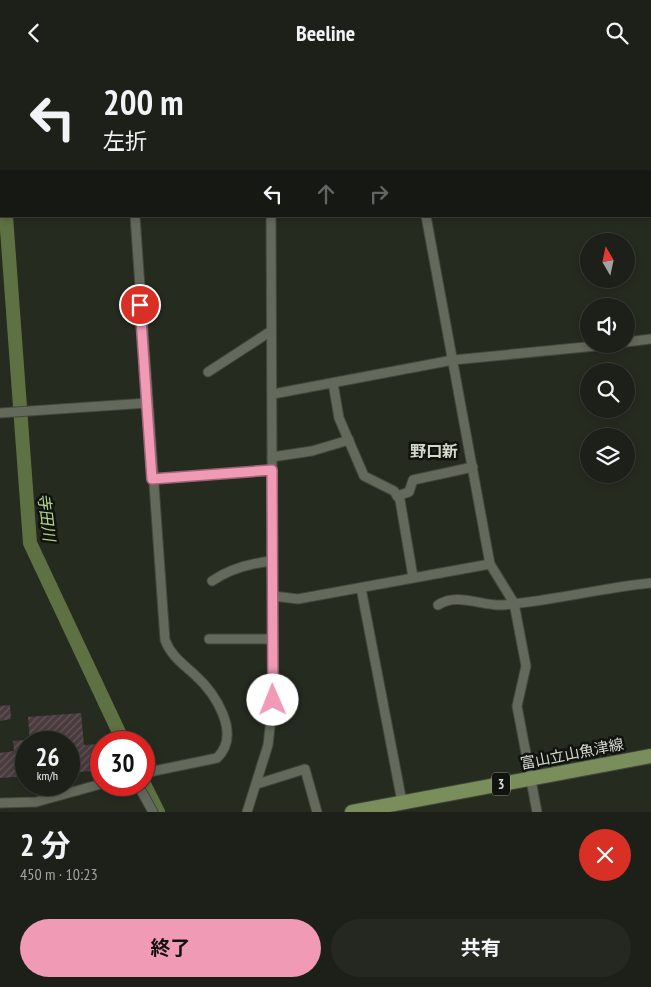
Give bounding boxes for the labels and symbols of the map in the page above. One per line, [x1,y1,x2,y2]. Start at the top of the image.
north arrow [580,233,635,287]
pin [119,284,161,326]
district label: 野口新 [410,441,458,461]
water label: 寺田川 [34,492,60,544]
position arrow [246,673,298,725]
speed limit sign: 30 [90,731,155,796]
street label: 富山立山魚津線 [519,734,625,773]
road number: 3 [492,773,510,796]

